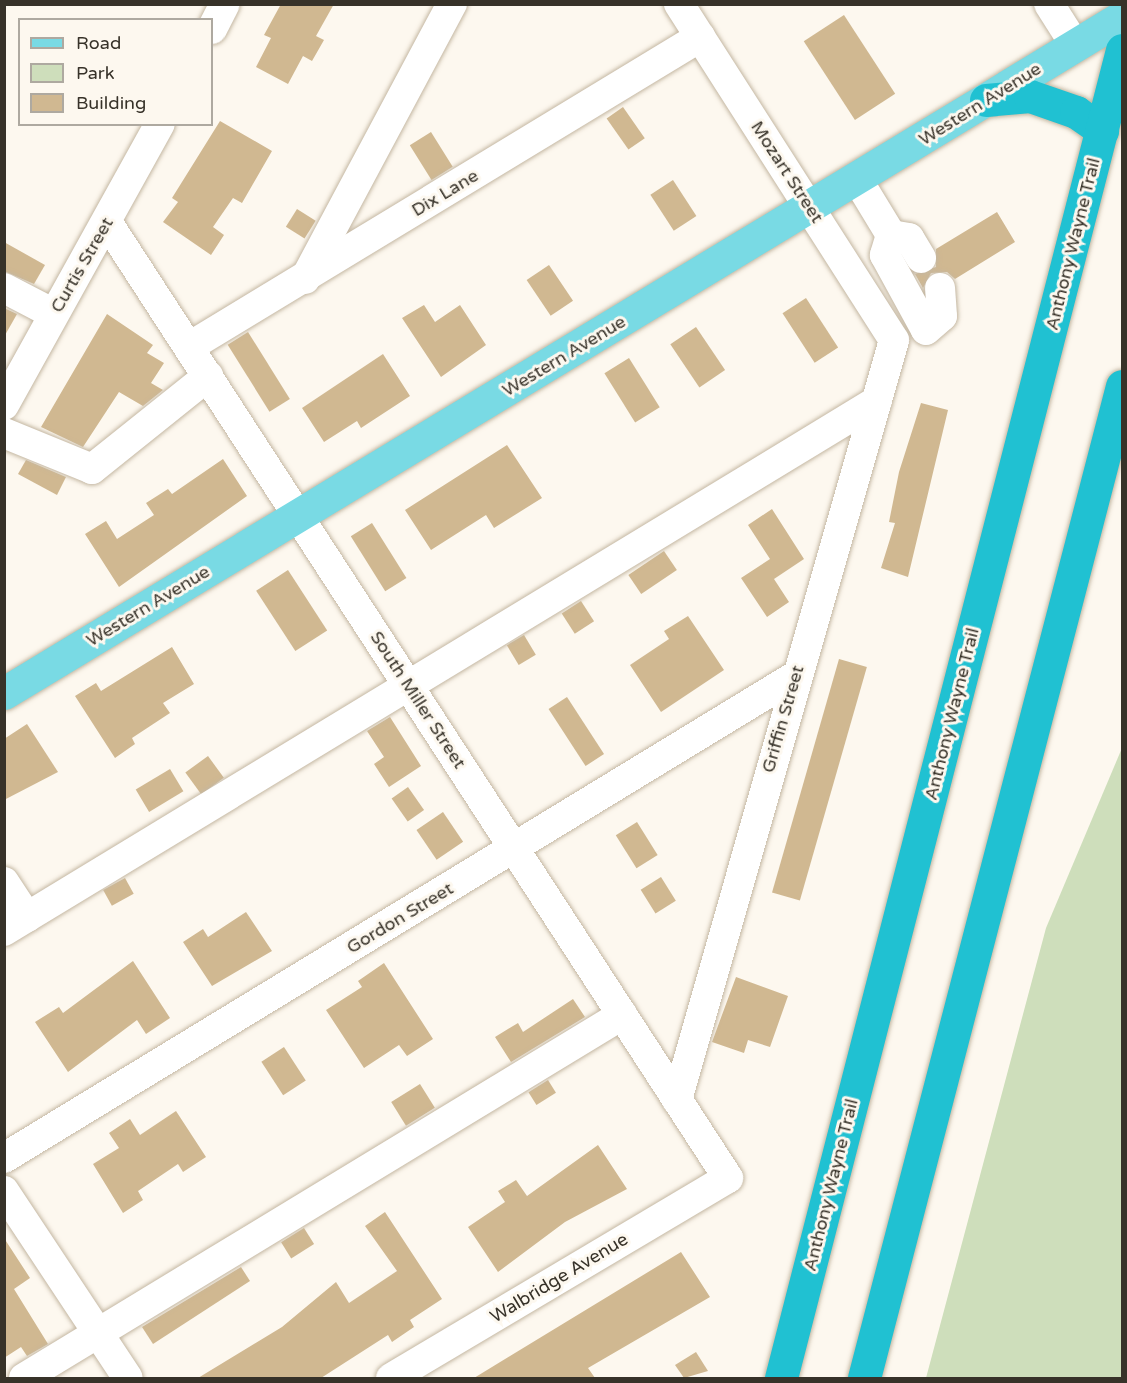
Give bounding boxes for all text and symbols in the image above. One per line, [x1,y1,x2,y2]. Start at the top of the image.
legend [18,18,213,126]
text: Road [76,32,121,54]
street label: Western Avenue [915,58,1045,150]
text: Park [76,62,114,84]
text: Building [76,92,146,114]
street label: Mozart Street [746,117,828,227]
street label: Anthony Wayne Trail [1041,156,1105,332]
street label: Dix Lane [408,165,482,221]
street label: Curtis Street [46,214,118,316]
street label: Western Avenue [498,311,630,401]
street label: Western Avenue [82,561,214,651]
street label: Anthony Wayne Trail [920,626,984,802]
street label: South Miller Street [366,627,470,773]
street label: Griffin Street [757,663,809,775]
street label: Gordon Street [343,878,457,958]
street label: Anthony Wayne Trail [799,1097,863,1273]
street label: Walbridge Avenue [486,1228,632,1328]

